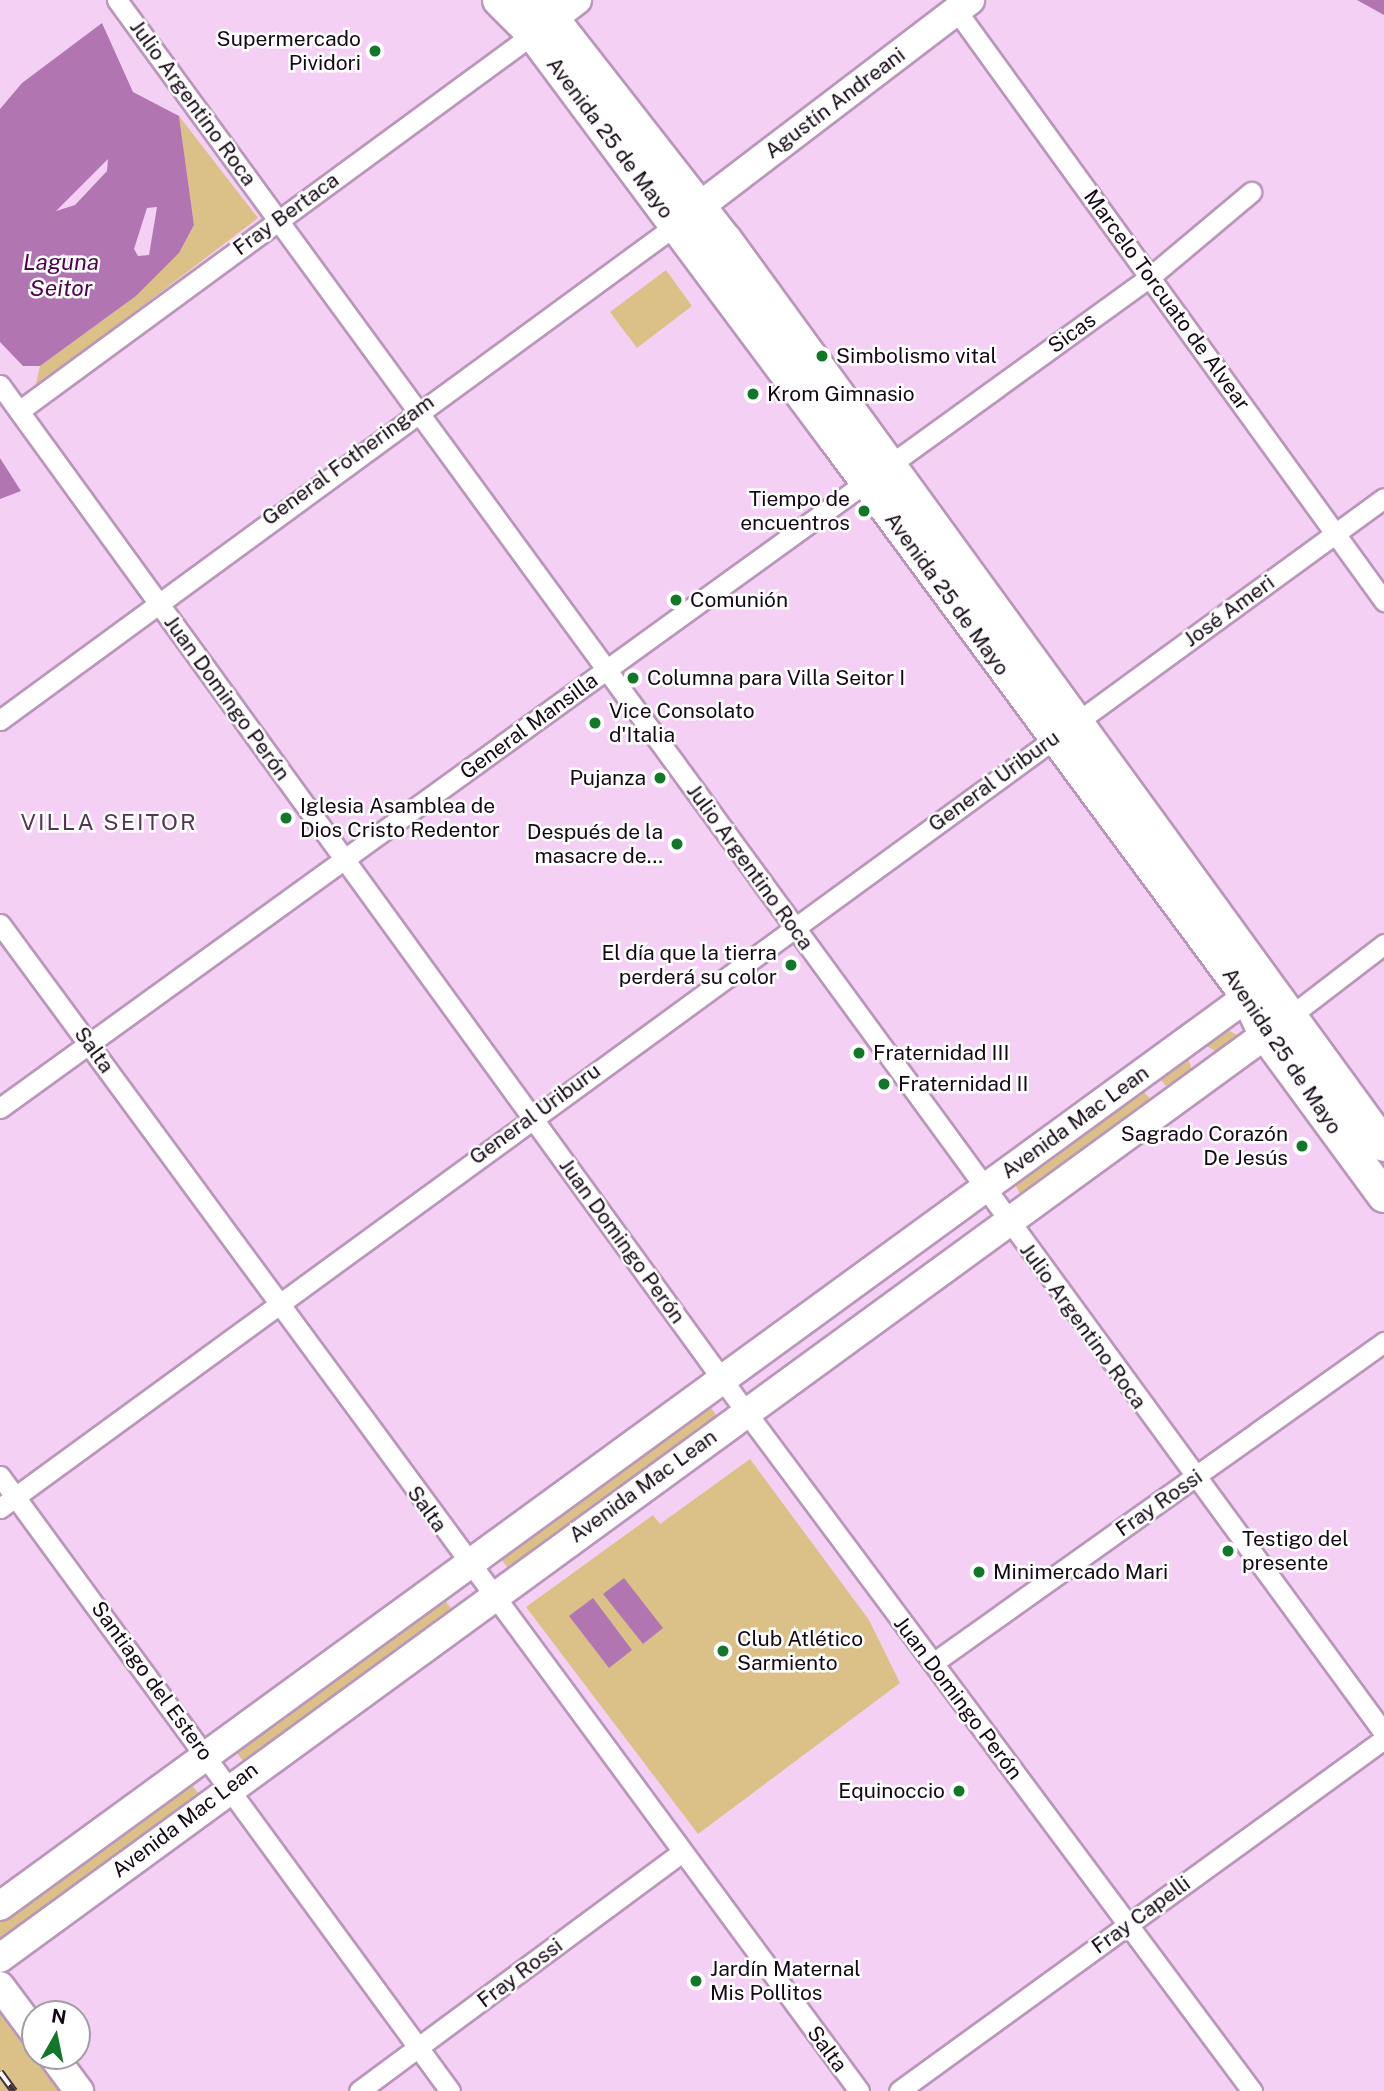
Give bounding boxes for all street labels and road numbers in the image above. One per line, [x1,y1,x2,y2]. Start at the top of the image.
street label: Julio Argentino Roca [124,15,262,191]
street label: Agustín Andreani [760,42,910,164]
street label: Avenida 25 de Mayo [541,52,679,224]
street label: Fray Bertaca [228,167,344,261]
street label: Marcelo Torcuato de Alvear [1078,185,1256,415]
street label: Sicas [1043,307,1101,359]
street label: General Fotheringam [257,389,439,531]
street label: Avenida 25 de Mayo [879,507,1015,681]
street label: José Ameri [1179,570,1279,652]
street label: Juan Domingo Perón [159,610,295,786]
street label: General Mansilla [455,668,603,784]
street label: General Uriburu [924,725,1064,837]
street label: Julio Argentino Roca [681,779,819,955]
street label: Avenida 25 de Mayo [1217,963,1347,1139]
street label: Salta [69,1022,119,1078]
street label: General Uriburu [465,1058,605,1170]
street label: Avenida Mac Lean [996,1060,1154,1184]
street label: Juan Domingo Perón [554,1153,690,1329]
street label: Julio Argentino Roca [1014,1238,1152,1414]
street label: Avenida Mac Lean [564,1424,722,1548]
street label: Fray Rossi [1111,1464,1207,1542]
street label: Salta [402,1481,452,1537]
street label: Santiago del Estero [86,1596,218,1766]
street label: Juan Domingo Perón [888,1611,1028,1785]
street label: Avenida Mac Lean [107,1757,263,1883]
street label: Fray Capelli [1087,1871,1195,1959]
street label: Fray Rossi [472,1933,568,2013]
street label: Salta [802,2021,852,2077]

